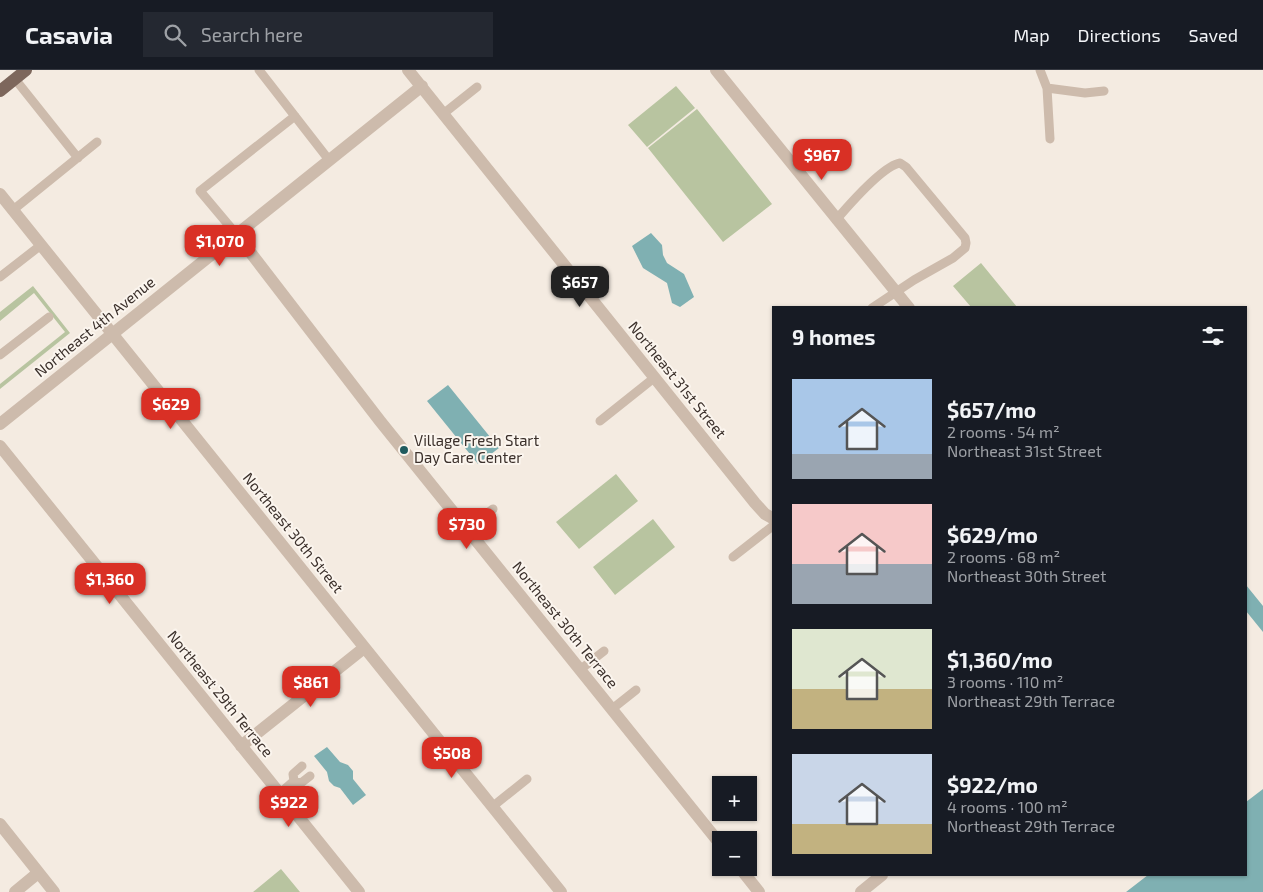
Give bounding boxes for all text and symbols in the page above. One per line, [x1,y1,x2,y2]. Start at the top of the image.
search box [143,12,493,57]
text: Casavia [25,20,113,49]
icon: search [161,21,189,49]
text: Search here [201,23,303,46]
text: Map [1013,24,1050,46]
text: Directions [1078,24,1161,46]
text: Saved [1189,24,1238,46]
pin: $967 [792,138,852,181]
text: $967 [804,145,840,164]
pin: $1,070 [179,224,261,267]
text: $1,070 [196,231,244,250]
pin: $657 [550,266,610,308]
street label: Northeast 4th Avenue [31,272,158,380]
text: $657 [562,272,598,291]
street label: Northeast 31st Street [625,317,731,442]
icon: filters [1199,322,1227,350]
text: 9 homes [792,324,875,349]
pin: $629 [141,388,201,430]
text: $629 [152,394,190,413]
text: $657/mo [947,397,1036,422]
icon: home [832,399,892,459]
text: 2 rooms · 54 m² [947,422,1060,441]
place label: Village Fresh Start Day Care Center [414,431,539,466]
text: Northeast 31st Street [947,441,1102,460]
marker: Village Fresh Start Day Care Center [398,444,410,456]
street label: Northeast 30th Street [240,469,348,596]
pin: $730 [437,508,497,550]
text: $730 [449,514,485,533]
text: $629/mo [947,522,1038,547]
icon: home [832,524,892,584]
text: 2 rooms · 68 m² [947,547,1060,566]
street label: Northeast 30th Terrace [509,557,622,691]
pin: $1,360 [69,562,151,605]
text: Northeast 30th Street [947,566,1106,585]
text: $1,360 [86,569,134,588]
street label: Northeast 29th Terrace [164,626,277,760]
text: $1,360/mo [947,647,1053,672]
icon: home [832,649,892,709]
pin: $861 [281,666,341,708]
text: $861 [293,672,329,691]
text: 3 rooms · 110 m² [947,672,1064,691]
text: Northeast 29th Terrace [947,691,1115,710]
pin: $508 [422,736,482,779]
text: $508 [433,743,471,762]
text: $922/mo [947,772,1038,797]
icon: home [832,774,892,834]
map controls [712,776,757,876]
button: + [712,776,757,821]
pin: $922 [259,786,319,828]
text: $922 [270,792,308,811]
text: 4 rooms · 100 m² [947,797,1068,816]
text: Northeast 29th Terrace [947,816,1115,835]
button: − [712,831,757,876]

